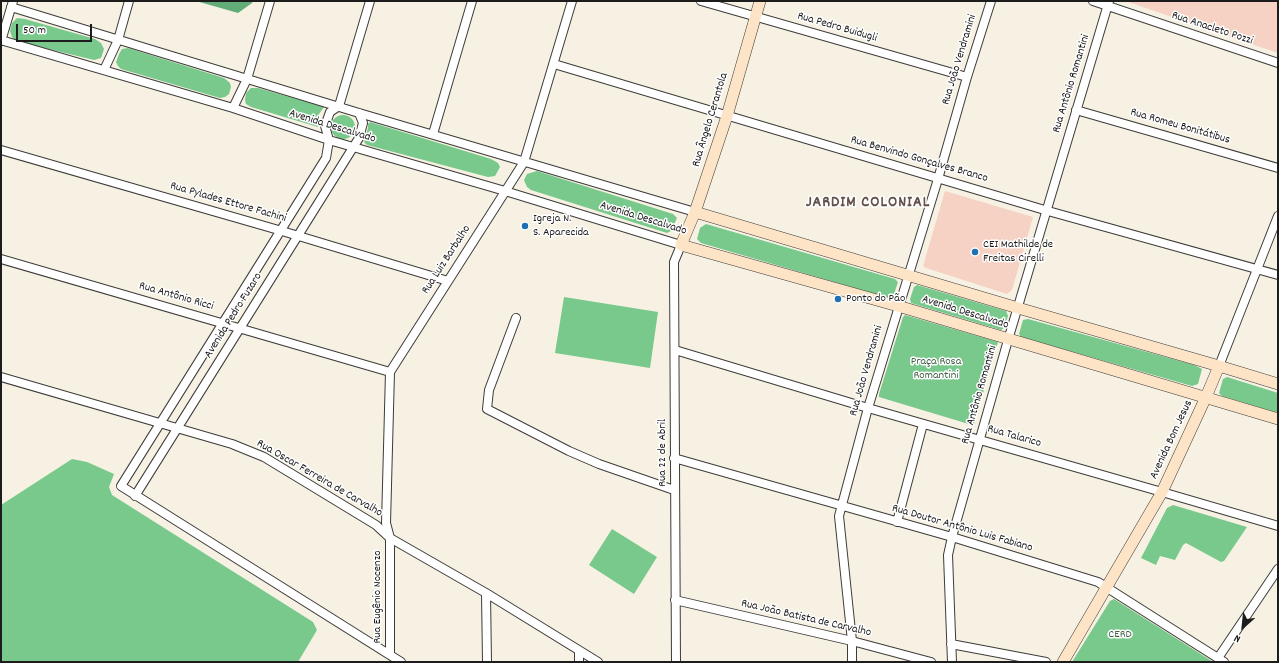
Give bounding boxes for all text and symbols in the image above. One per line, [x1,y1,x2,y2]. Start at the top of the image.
street label: Rua Anacleto Pozzi [1169,9,1255,49]
street label: Rua Pedro Buidugli [795,10,879,46]
street label: Rua João Vendramini [939,13,981,107]
scale bar [18,16,94,42]
text: 50 m [23,22,46,39]
street label: Rua Antônio Romantini [1050,33,1094,135]
street label: Rua Ângelo Cerantola [690,71,732,169]
street label: Rua Romeu Bonitátibus [1128,106,1232,148]
street label: Avenida Descalvado [287,107,377,147]
street label: Rua Benvindo Gonçalves Branco [849,133,989,187]
street label: Rua Pylades Ettore Fachini [168,180,288,226]
district label: JARDIM COLONIAL [806,194,930,214]
street label: Avenida Descalvado [598,199,688,239]
place label: Igreja N. S. Aparecida [533,212,589,240]
marker: Igreja N. S. Aparecida [520,221,530,231]
street label: Rua Luiz Barbalho [419,223,475,297]
place label: CEI Mathilde de Freitas Cirelli [983,238,1053,266]
marker: CEI Mathilde de Freitas Cirelli [970,247,980,257]
street label: Avenida Pedro Fuzaro [202,271,266,361]
street label: Rua Antônio Ricci [137,279,215,315]
place label: Ponto do Pão [846,292,905,306]
street label: Avenida Descalvado [920,293,1010,333]
marker: Ponto do Pão [833,294,843,304]
street label: Rua João Vendramini [847,324,887,418]
street label: Rua Antônio Romantini [959,344,1001,446]
park label: Praça Rosa Romantini [911,355,961,383]
street label: Avenida Bom Jesus [1147,398,1197,482]
street label: Rua 22 de Abril [656,419,670,487]
street label: Rua Talarico [986,422,1042,452]
street label: Rua Oscar Ferreira de Carvalho [254,437,384,521]
street label: Rua Doutor Antônio Luis Fabiano [890,502,1034,556]
street label: Rua Eugênio Nocenzo [371,550,385,644]
street label: Rua João Batista de Carvalho [740,597,872,641]
north arrow [1223,607,1263,647]
park label: CERD [1108,628,1132,642]
text: N [1231,629,1244,646]

